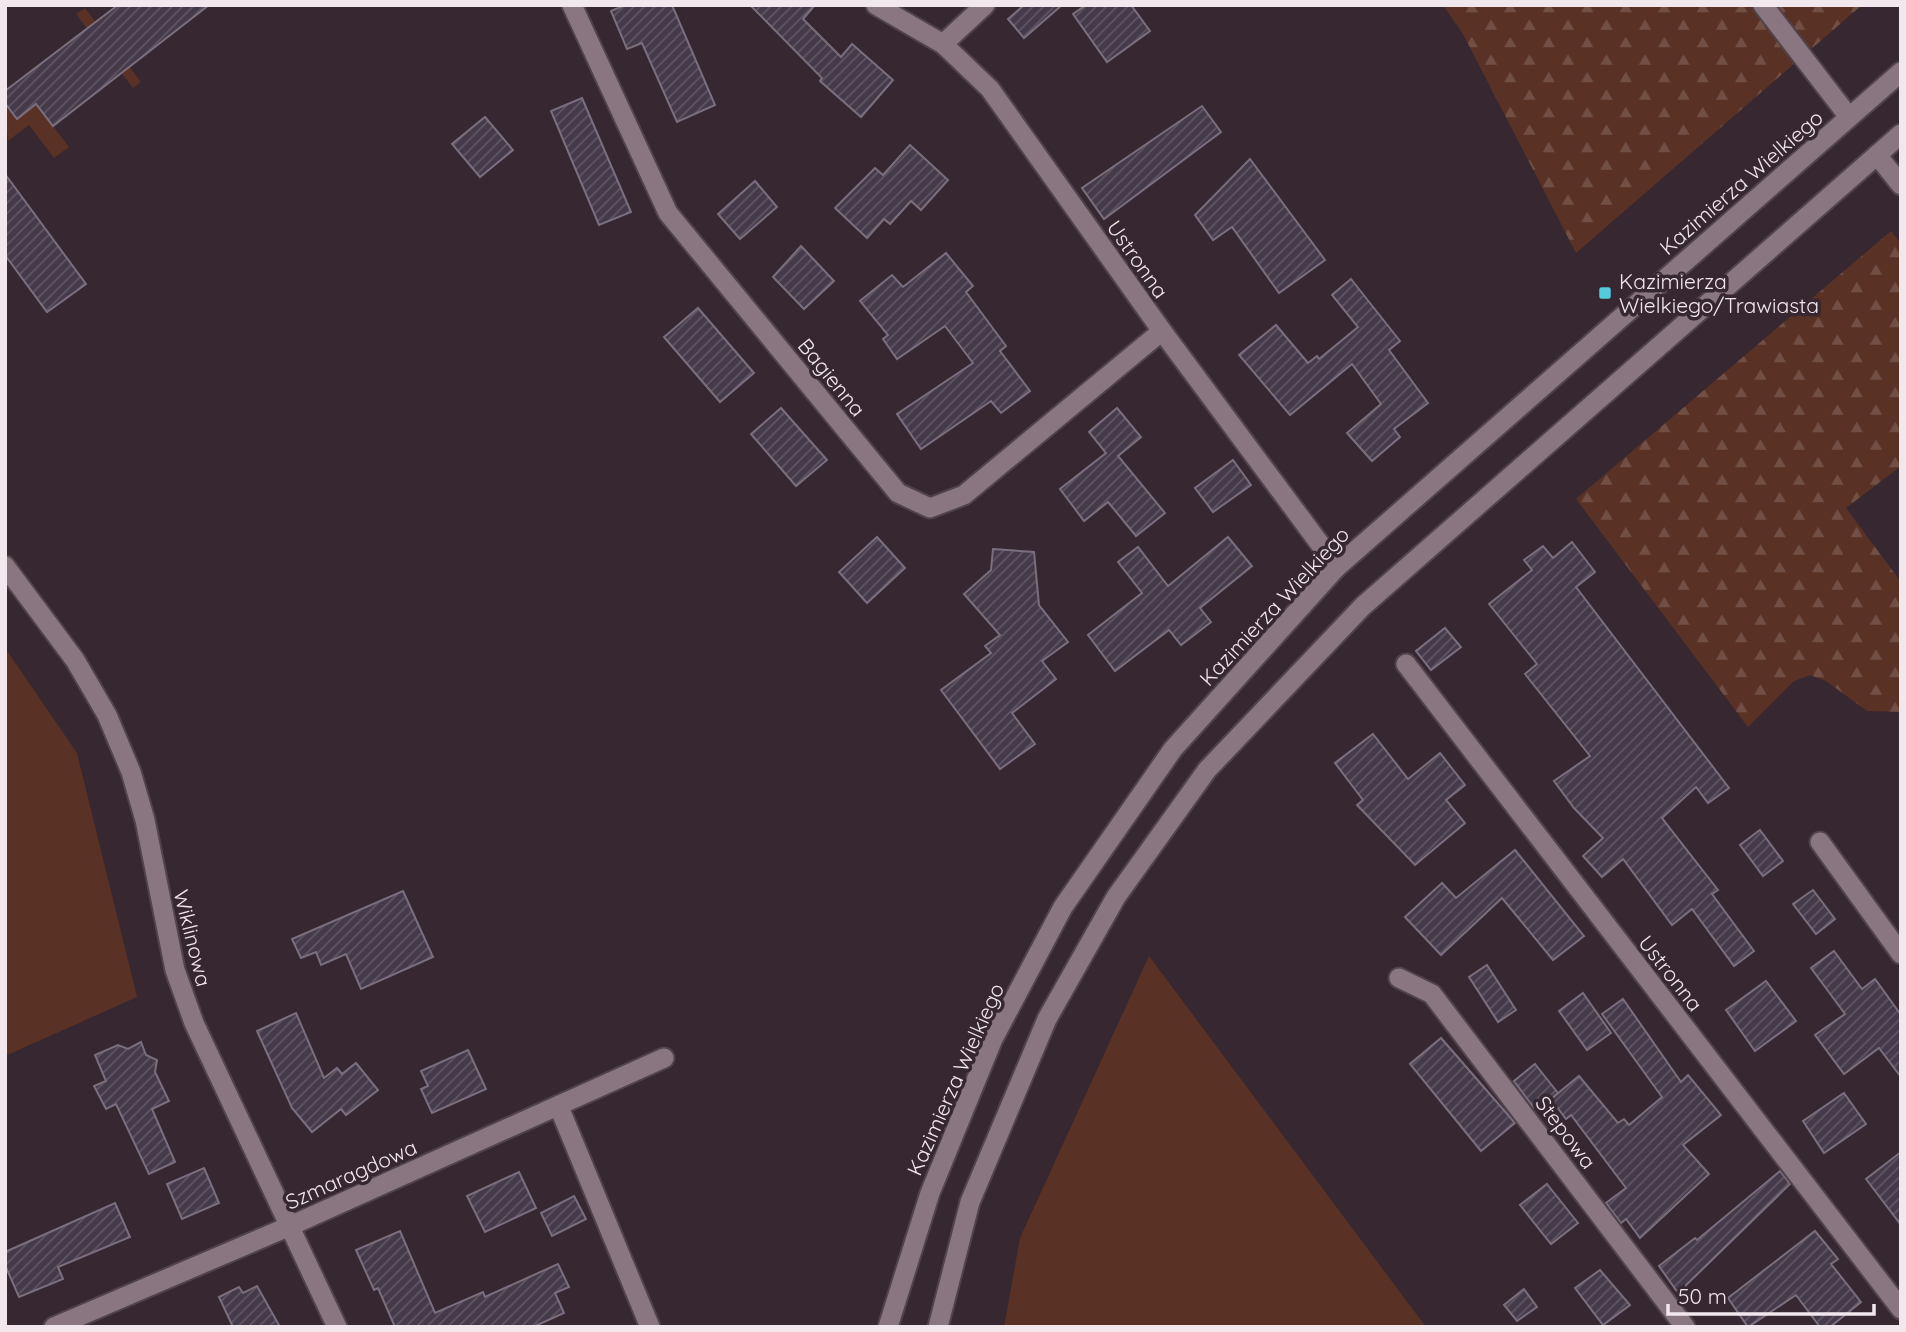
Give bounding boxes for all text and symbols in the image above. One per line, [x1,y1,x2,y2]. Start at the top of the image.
street label: Kazimierza Wielkiego [1654,104,1828,260]
street label: Ustronna [1102,215,1174,303]
place label: Kazimierza Wielkiego/Trawiasta [1619,268,1819,318]
marker: Kazimierza Wielkiego/Trawiasta [1597,285,1613,301]
street label: Bagienna [793,333,871,421]
street label: Kazimierza Wielkiego [1194,521,1354,691]
street label: Wiklinowa [168,887,218,989]
street label: Ustronna [1633,930,1709,1016]
street label: Kazimierza Wielkiego [901,979,1009,1179]
street label: Stepowa [1530,1090,1602,1174]
street label: Szmaragdowa [281,1133,421,1215]
scale bar [1668,1272,1874,1316]
text: 50 m [1678,1283,1727,1309]

